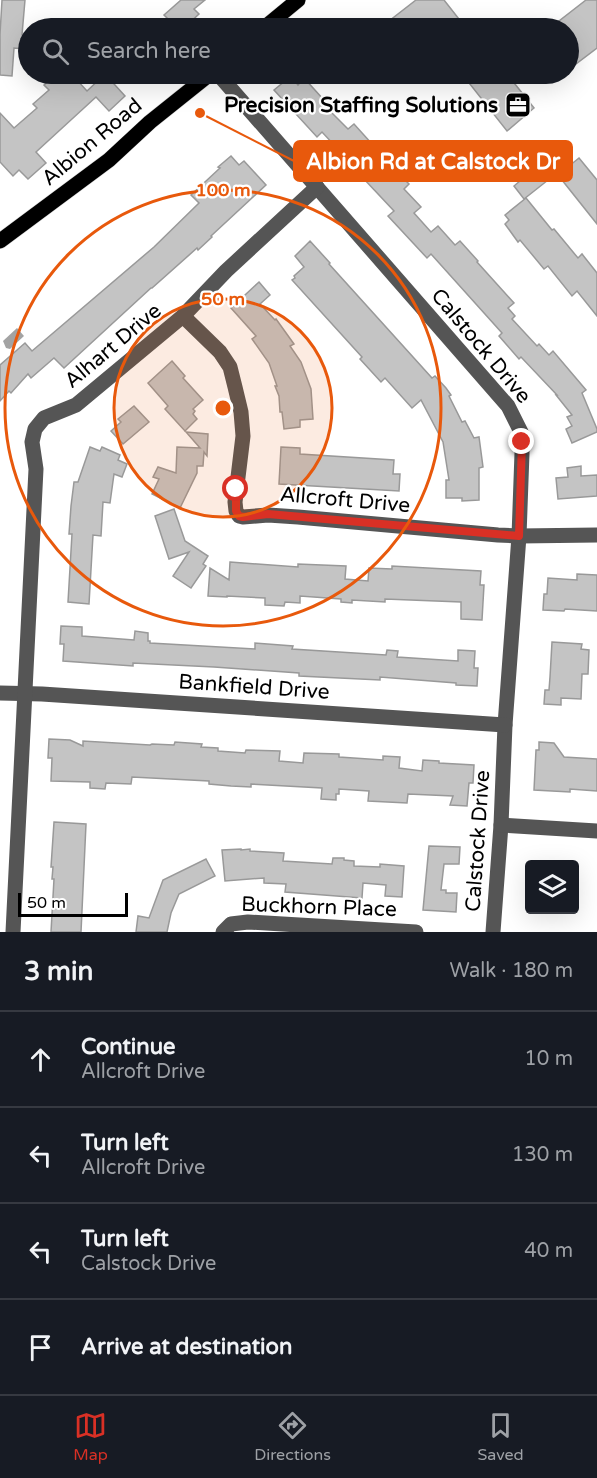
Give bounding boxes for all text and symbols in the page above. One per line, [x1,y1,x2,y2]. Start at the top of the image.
search box [18,18,579,84]
icon: search [39,35,72,68]
text: Search here [87,38,211,64]
office icon: Precision Staffing Solutions [503,90,533,120]
street label: Albion Road [37,93,147,191]
place label: Precision Staffing Solutions [224,93,498,118]
callout: Albion Rd at Calstock Dr [294,141,572,181]
text: Albion Rd at Calstock Dr [306,149,561,175]
text: 100 m [195,179,251,201]
street label: Calstock Drive [426,284,536,409]
text: 50 m [201,288,245,310]
street label: Alhart Drive [60,298,167,394]
centre of rings [213,398,233,418]
route end [508,428,534,454]
route start [222,475,248,501]
street label: Allcroft Drive [279,482,411,518]
street label: Bankfield Drive [178,669,331,705]
street label: Calstock Drive [461,769,495,913]
map controls [525,860,579,914]
button: layers [525,860,579,914]
scale bar [18,890,128,918]
street label: Buckhorn Place [241,892,397,922]
text: 50 m [27,893,66,913]
text: 3 min [24,956,93,987]
text: Walk · 180 m [450,959,573,983]
text: Continue [81,1034,176,1060]
icon: ahead [24,1043,57,1076]
text: 10 m [524,1047,573,1071]
text: Allcroft Drive [81,1060,205,1084]
text: Turn left [81,1130,169,1156]
icon: left [24,1139,57,1172]
text: 130 m [512,1143,573,1167]
text: Allcroft Drive [81,1156,205,1180]
text: Turn left [81,1226,169,1252]
icon: left [24,1235,57,1268]
text: 40 m [524,1239,573,1263]
text: Calstock Drive [81,1252,216,1276]
icon: arrive [24,1331,57,1364]
text: Arrive at destination [81,1334,292,1360]
tab: Map [73,1409,108,1465]
tab: Directions [254,1409,331,1465]
tab: Saved [477,1409,524,1465]

